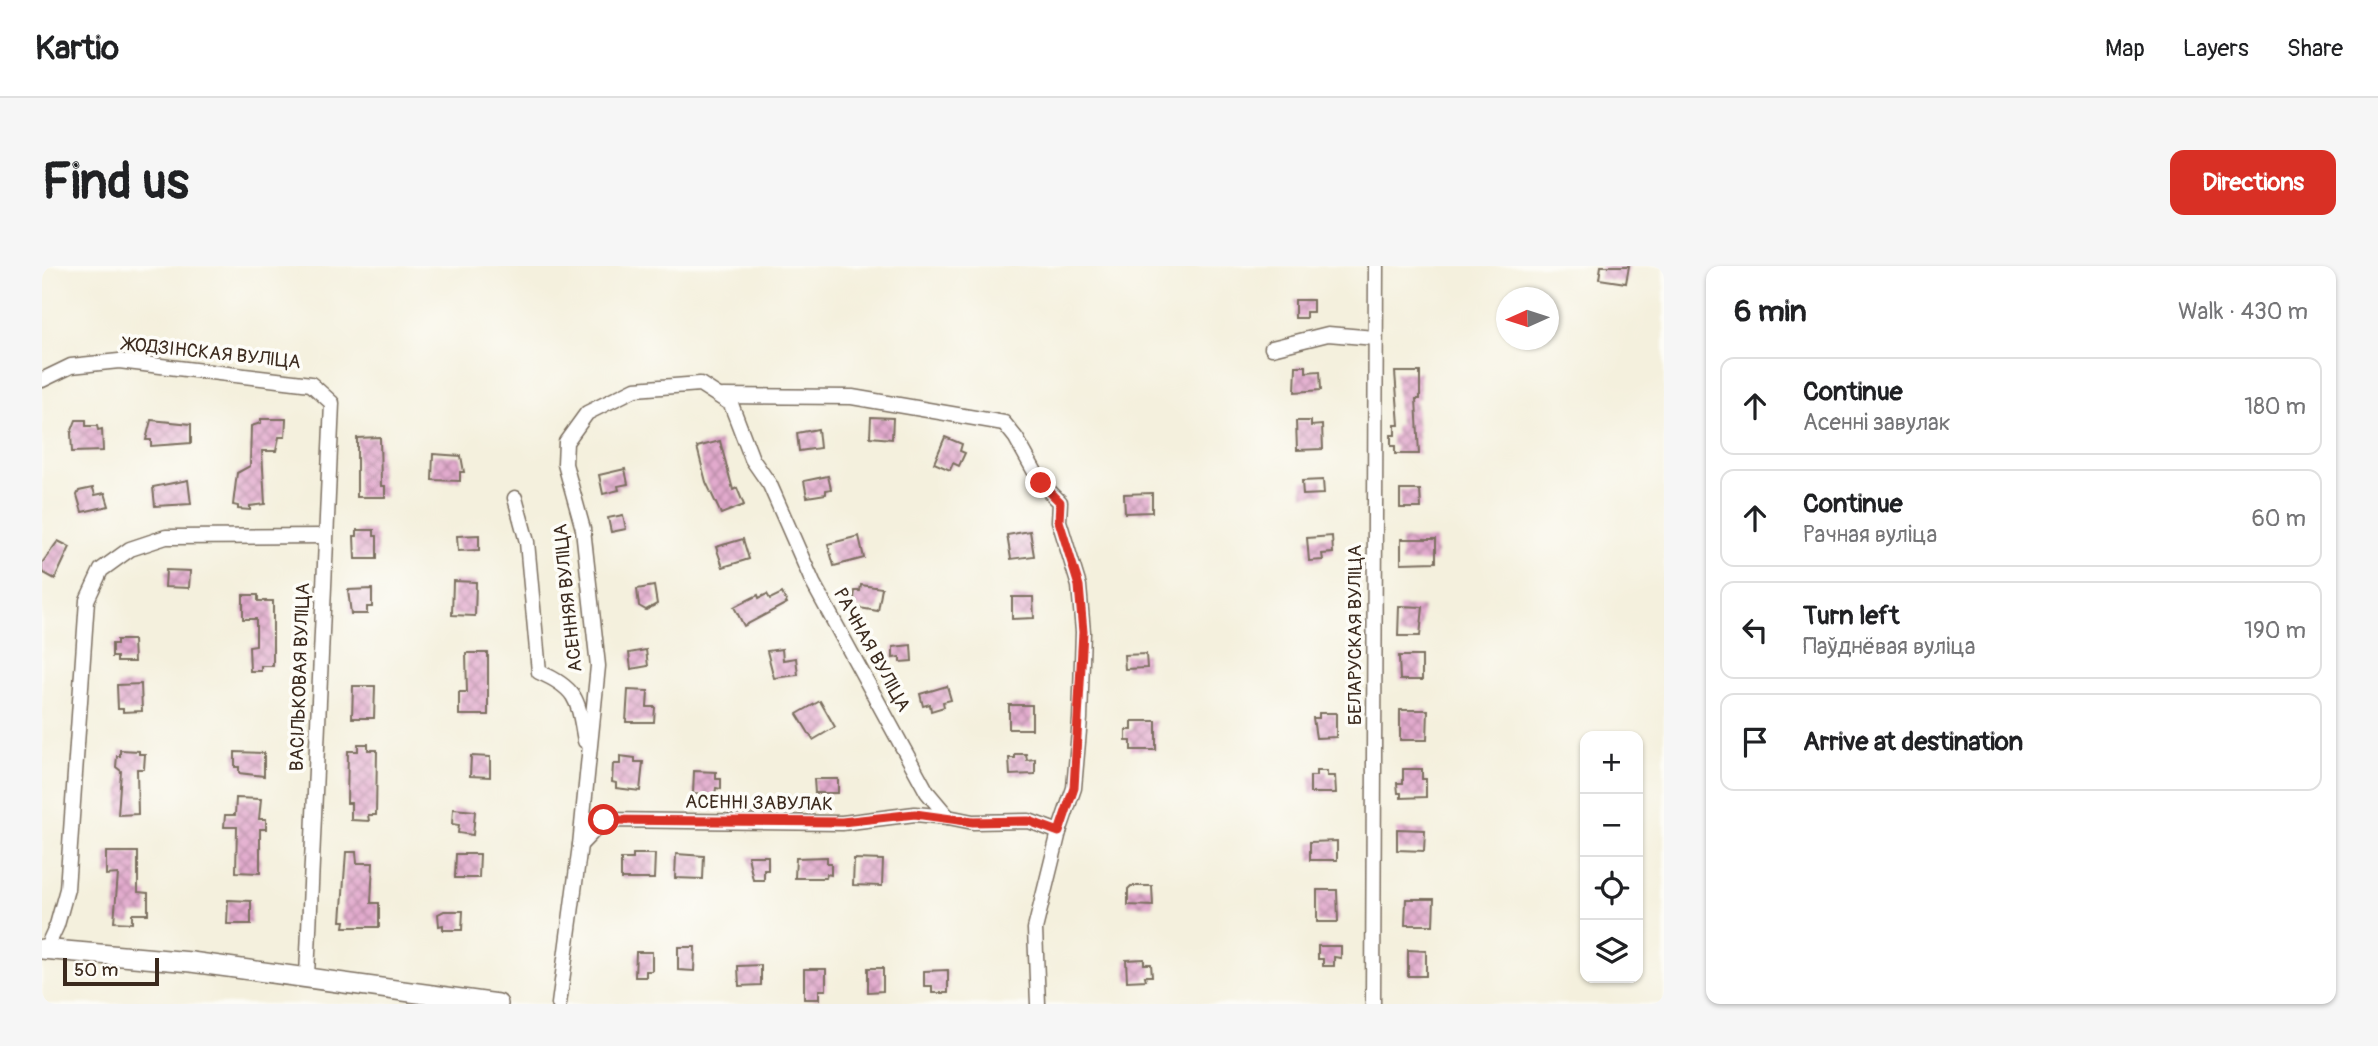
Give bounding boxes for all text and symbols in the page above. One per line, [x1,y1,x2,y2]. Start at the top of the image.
text: Kartio [35,28,119,69]
text: Map [2105,34,2145,63]
text: Layers [2183,34,2249,63]
text: Share [2287,34,2343,63]
button: Directions [2170,150,2336,215]
text: Find us [42,152,189,213]
north arrow [1496,287,1559,350]
text: 6 min [1734,293,1807,330]
text: Walk · 430 m [2178,297,2308,326]
street label: ЖОДЗІНСКАЯ ВУЛІЦА [119,331,302,374]
text: Continue [1803,376,1903,408]
icon: ahead [1736,387,1774,425]
text: 180 m [2244,392,2306,421]
text: Асенні завулак [1803,408,1951,437]
route end [1025,467,1056,498]
text: Continue [1803,488,1903,520]
icon: ahead [1736,499,1774,537]
text: 60 m [2251,504,2306,533]
text: Рачная вуліца [1803,520,1937,549]
street label: АСЕННЯЯ ВУЛІЦА [548,523,588,673]
street label: БЕЛАРУСКАЯ ВУЛІЦА [1343,545,1367,725]
street label: ВАСІЛЬКОВАЯ ВУЛІЦА [285,582,315,772]
street label: РАЧНАЯ ВУЛІЦА [828,584,916,716]
text: Turn left [1803,600,1899,632]
icon: left [1736,611,1774,649]
text: 190 m [2244,616,2306,645]
text: Паўднёвая вуліца [1803,632,1975,661]
icon: arrive [1736,723,1774,761]
text: Arrive at destination [1803,726,2023,758]
map controls [1580,731,1643,983]
button: + [1580,731,1643,794]
street label: АСЕННІ ЗАВУЛАК [685,790,833,816]
button: − [1580,794,1643,857]
route start [588,804,619,835]
button: locate [1580,857,1643,920]
button: layers [1580,920,1643,983]
scale bar [63,955,159,987]
text: 50 m [74,958,118,982]

